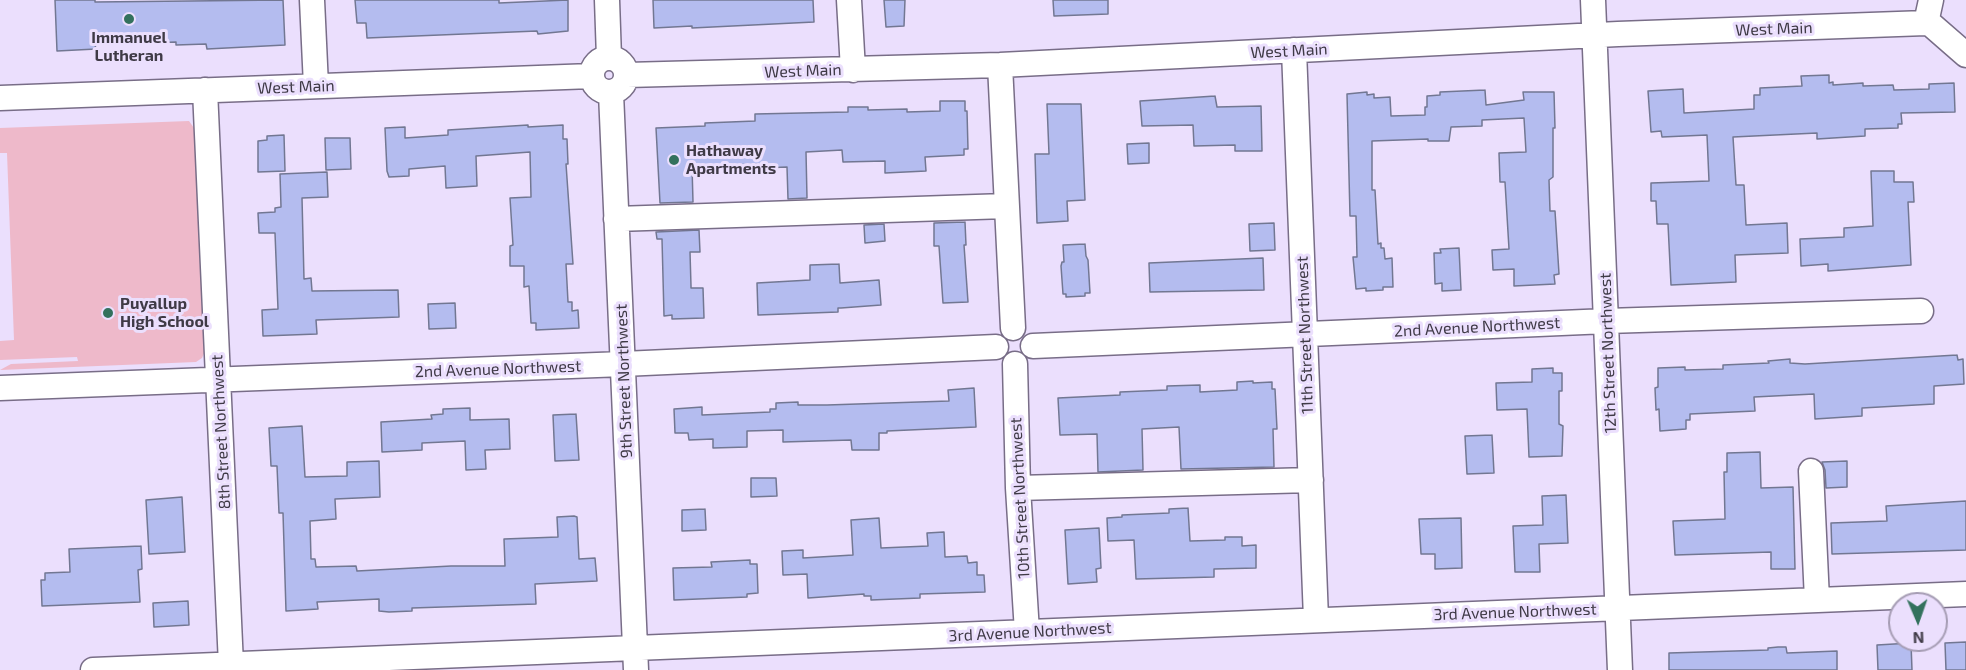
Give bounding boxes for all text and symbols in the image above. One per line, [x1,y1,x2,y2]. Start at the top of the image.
marker: Immanuel Lutheran [122,12,136,26]
street label: West Main [1735,18,1813,40]
place label: Immanuel Lutheran [91,28,167,66]
street label: West Main [1250,39,1328,63]
street label: West Main [764,60,842,82]
street label: West Main [257,76,335,98]
place label: Hathaway Apartments [686,141,776,179]
marker: Hathaway Apartments [667,153,681,167]
street label: 11th Street Northwest [1293,256,1317,414]
street label: 12th Street Northwest [1596,272,1620,434]
place label: Puyallup High School [120,294,209,332]
street label: 9th Street Northwest [612,304,636,458]
marker: Puyallup High School [101,306,115,320]
street label: 2nd Avenue Northwest [1393,313,1561,341]
street label: 8th Street Northwest [207,354,235,510]
street label: 2nd Avenue Northwest [415,357,581,381]
street label: 10th Street Northwest [1006,417,1034,579]
north arrow [1888,592,1948,652]
street label: 3rd Avenue Northwest [1433,600,1597,624]
street label: 3rd Avenue Northwest [948,618,1112,646]
text: N [1912,629,1925,648]

